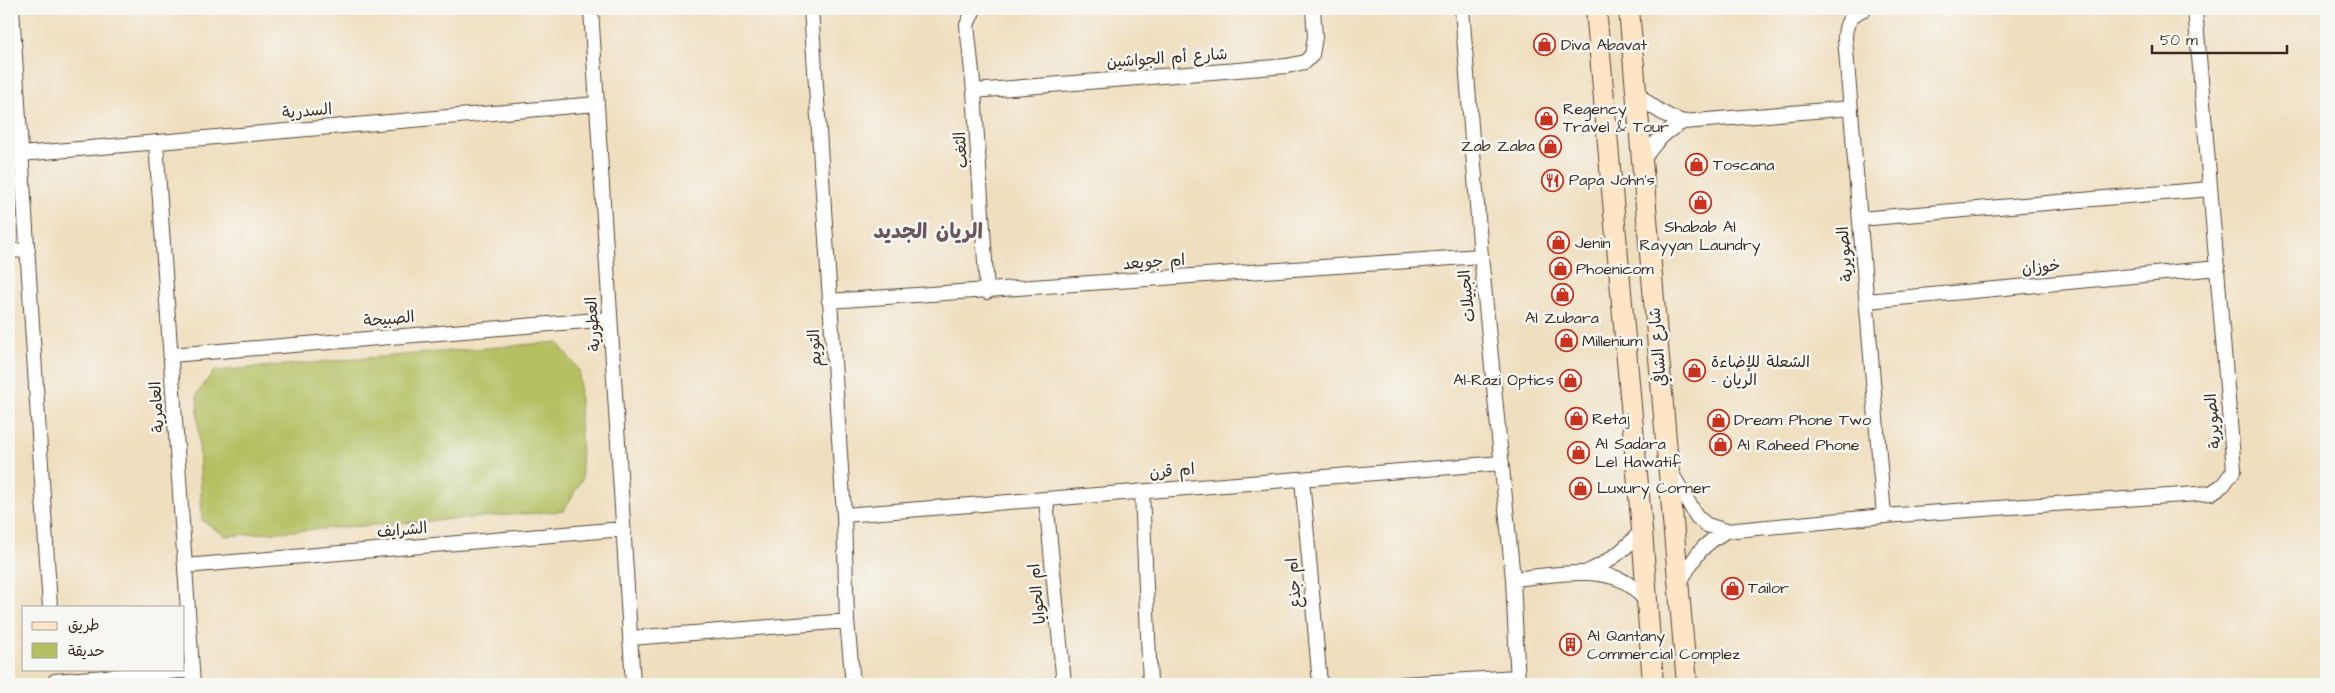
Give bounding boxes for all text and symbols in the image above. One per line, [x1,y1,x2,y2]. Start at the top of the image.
scale bar [2152,22,2288,54]
text: 50 m [2160,30,2198,51]
shop icon: Diva Abavat [1533,33,1557,57]
place label: Diva Abavat [1561,34,1647,56]
street label: شارع أم الجواشين [1106,43,1228,74]
street label: السدرية [281,98,333,124]
place label: Regency Travel & Tour [1563,98,1669,138]
shop icon: Regency Travel & Tour [1535,106,1559,130]
street label: الثغب [949,131,973,169]
shop icon: Zab Zaba [1539,134,1563,158]
place label: Zab Zaba [1461,135,1535,157]
shop icon: Toscana [1685,153,1709,177]
place label: Toscana [1713,154,1774,176]
restaurant icon: Papa John's [1541,168,1565,192]
place label: Papa John's [1569,169,1655,191]
shop icon: Shabab Al Rayyan Laundry [1688,191,1712,215]
place label: Shabab Al Rayyan Laundry [1640,216,1761,257]
district label: الريان الجديد [873,217,983,246]
street label: الصويرية [1832,225,1858,283]
shop icon: Jenin [1547,231,1571,255]
place label: Jenin [1575,232,1611,254]
street label: ام جويعد [1122,249,1186,276]
street label: خوزان [2021,254,2061,280]
shop icon: Phoenicom [1548,257,1572,281]
place label: Phoenicom [1576,258,1654,280]
street label: الجبيلات [1453,269,1481,323]
shop icon: Al Zubara [1550,282,1574,306]
street label: العطورية [580,296,606,352]
street label: الصبيحة [363,306,415,332]
place label: Al Zubara [1525,307,1599,329]
street label: شارع الشافي [1644,307,1672,387]
street label: التويم [803,328,828,368]
shop icon: Millenium [1554,329,1578,353]
place label: Millenium [1582,330,1643,352]
place label: الشعلة للإضاءة - الريان [1711,351,1810,391]
shop icon: الشعلة للإضاءة - الريان [1683,359,1707,383]
shop icon: Al-Razi Optics [1558,368,1582,392]
place label: Al-Razi Optics [1453,369,1554,391]
street label: العامرية [144,381,170,433]
street label: الصويرية [2200,392,2226,450]
shop icon: Retaj [1564,407,1588,431]
place label: Retaj [1592,408,1630,430]
shop icon: Dream Phone Two [1706,408,1730,432]
place label: Dream Phone Two [1734,409,1871,431]
place label: Al Sadara Lel Hawatif [1595,433,1681,473]
shop icon: Al Raheed Phone [1709,433,1733,457]
place label: Al Raheed Phone [1737,434,1860,456]
shop icon: Al Sadara Lel Hawatif [1567,441,1591,465]
street label: ام قرن [1148,458,1196,485]
shop icon: Luxury Corner [1569,476,1593,500]
place label: Luxury Corner [1597,477,1711,500]
street label: الشرايف [376,517,428,543]
street label: ام جذع [1281,557,1308,609]
street label: ام الحوايا [1023,562,1052,625]
shop icon: Tailor [1720,576,1744,600]
place label: Tailor [1748,577,1789,599]
legend [22,606,185,670]
text: طريق [68,615,100,636]
place label: Al Qantany Commercial Complez [1587,625,1740,665]
building icon: Al Qantany Commercial Complez [1559,633,1583,657]
text: حديقة [68,641,105,662]

